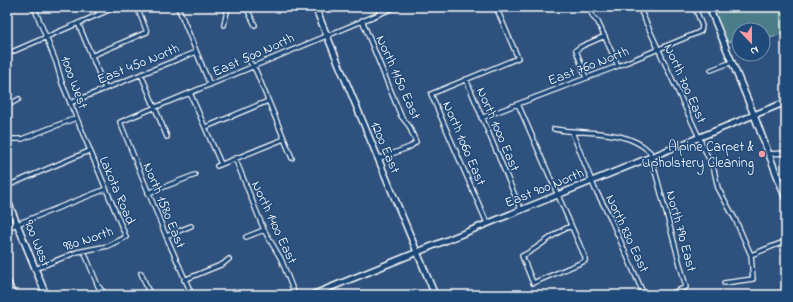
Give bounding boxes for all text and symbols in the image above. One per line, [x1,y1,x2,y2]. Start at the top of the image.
north arrow [731,22,771,62]
street label: East 500 North [209,28,298,83]
street label: North 1150 East [370,32,426,123]
street label: East 450 North [94,38,183,90]
street label: North 700 East [658,40,712,127]
street label: East 760 North [545,41,632,91]
text: N [748,42,761,59]
street label: 1000 West [54,53,93,112]
street label: North 1000 East [470,84,525,175]
street label: North 1060 East [436,98,491,189]
street label: 1200 East [364,118,405,177]
place label: Alpine Carpet & Upholstery Cleaning [642,137,755,175]
marker: Alpine Carpet & Upholstery Cleaning [757,149,767,159]
street label: Lakota Road [93,153,140,228]
street label: North 1580 East [137,159,191,252]
street label: East 900 North [502,163,587,214]
street label: North 1400 East [245,178,302,268]
street label: North 790 East [660,188,702,275]
street label: North 830 East [599,191,654,277]
street label: 900 West [18,217,56,270]
street label: 980 North [61,221,116,257]

